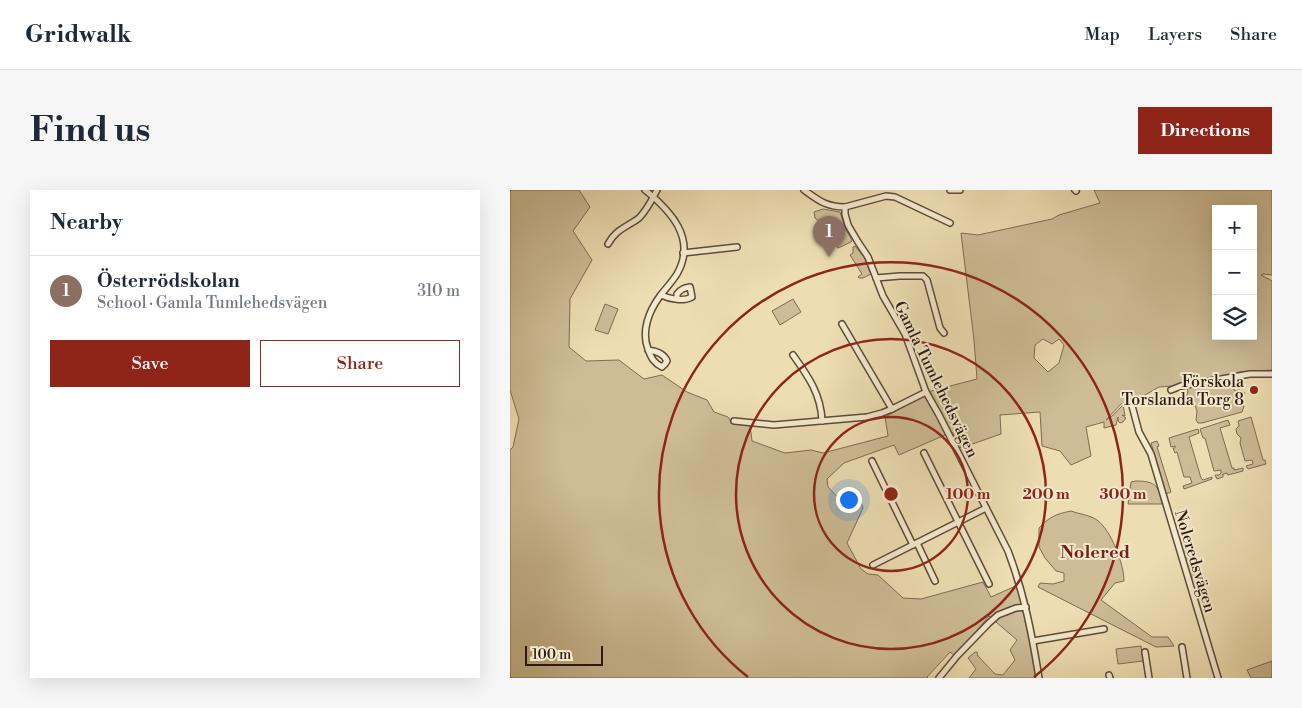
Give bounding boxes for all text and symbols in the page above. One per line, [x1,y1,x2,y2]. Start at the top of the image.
text: Gridwalk [25,20,132,50]
text: Map [1085,23,1120,46]
text: Layers [1148,23,1202,46]
text: Share [1230,23,1277,46]
button: Directions [1138,107,1272,154]
text: Find us [30,109,150,152]
map controls [1212,205,1257,340]
button: + [1212,205,1257,250]
text: Nearby [50,210,123,236]
pin: 1 [813,216,845,257]
button: − [1212,250,1257,295]
text: Österrödskolan [97,269,240,293]
text: 1 [62,281,70,301]
text: 310 m [417,281,460,301]
text: School · Gamla Tumlehedsvägen [97,293,327,313]
button: layers [1212,295,1257,340]
street label: Gamla Tumlehedsvägen [889,298,983,461]
button: Save [50,340,250,387]
button: Share [260,340,460,387]
place label: Förskola Torslanda Torg 8 [1121,372,1245,410]
marker: Förskola Torslanda Torg 8 [1248,384,1260,396]
centre of rings [882,485,900,503]
text: 100 m [946,485,991,504]
text: 200 m [1022,485,1070,504]
text: 300 m [1100,485,1147,504]
your location [836,487,862,513]
street label: Noleredsvägen [1170,507,1220,616]
district label: Nolered [1060,541,1130,564]
scale bar [525,643,602,666]
text: 100 m [532,646,571,664]

